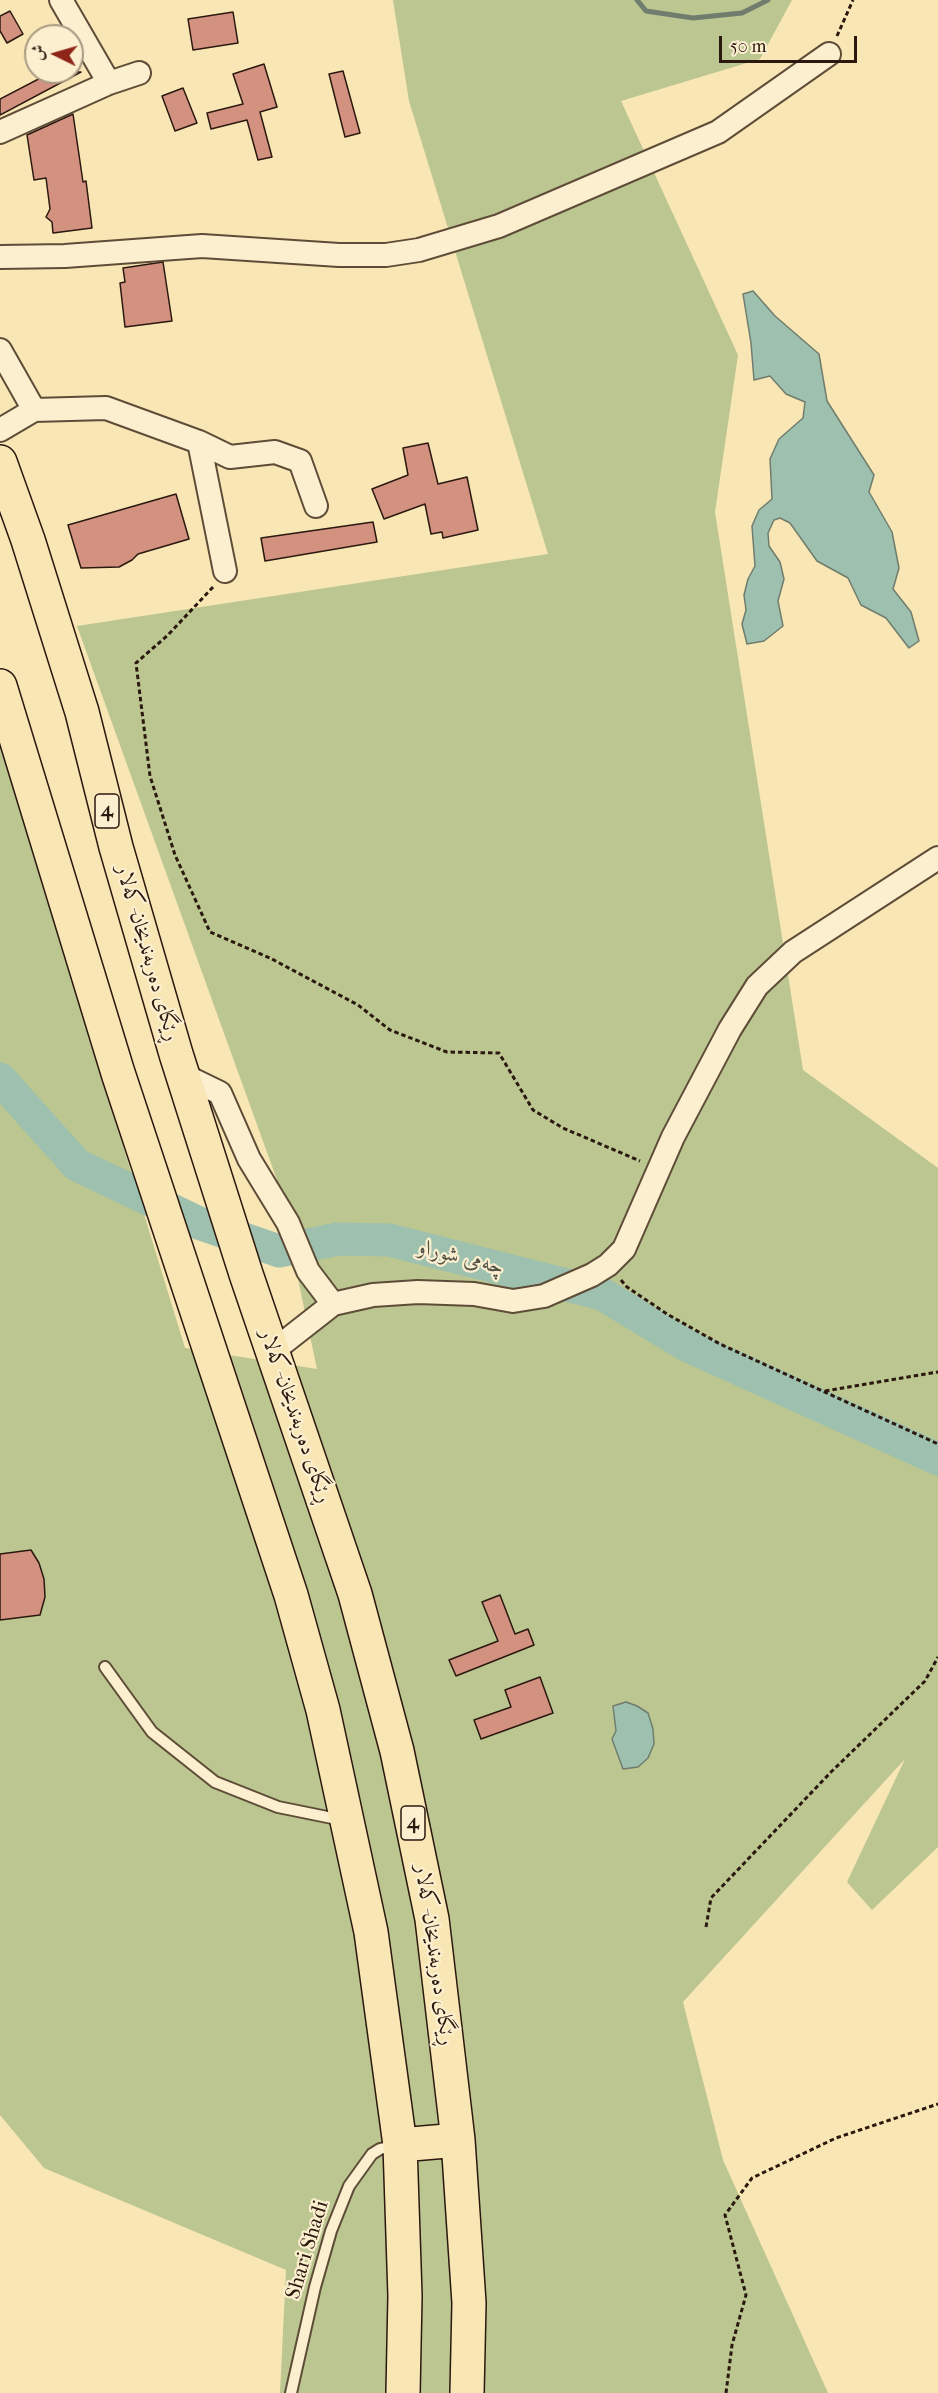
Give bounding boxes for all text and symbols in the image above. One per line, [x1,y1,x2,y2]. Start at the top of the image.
north arrow [24,24,84,84]
scale bar [722,24,860,62]
text: 50 m [730,36,766,57]
text: ش [27,44,48,61]
road number: 4 [95,794,119,828]
street label: ڕێگای دەربەندیخان-کەلار [110,862,184,1044]
water label: چەمی شوراو [415,1235,507,1281]
street label: ڕێگای دەربەندیخان-کەلار [253,1326,337,1506]
road number: 4 [401,1806,425,1840]
street label: ڕێگای دەربەندیخان-کەلار [409,1863,459,2047]
street label: Shari Shadi [281,2198,335,2302]

